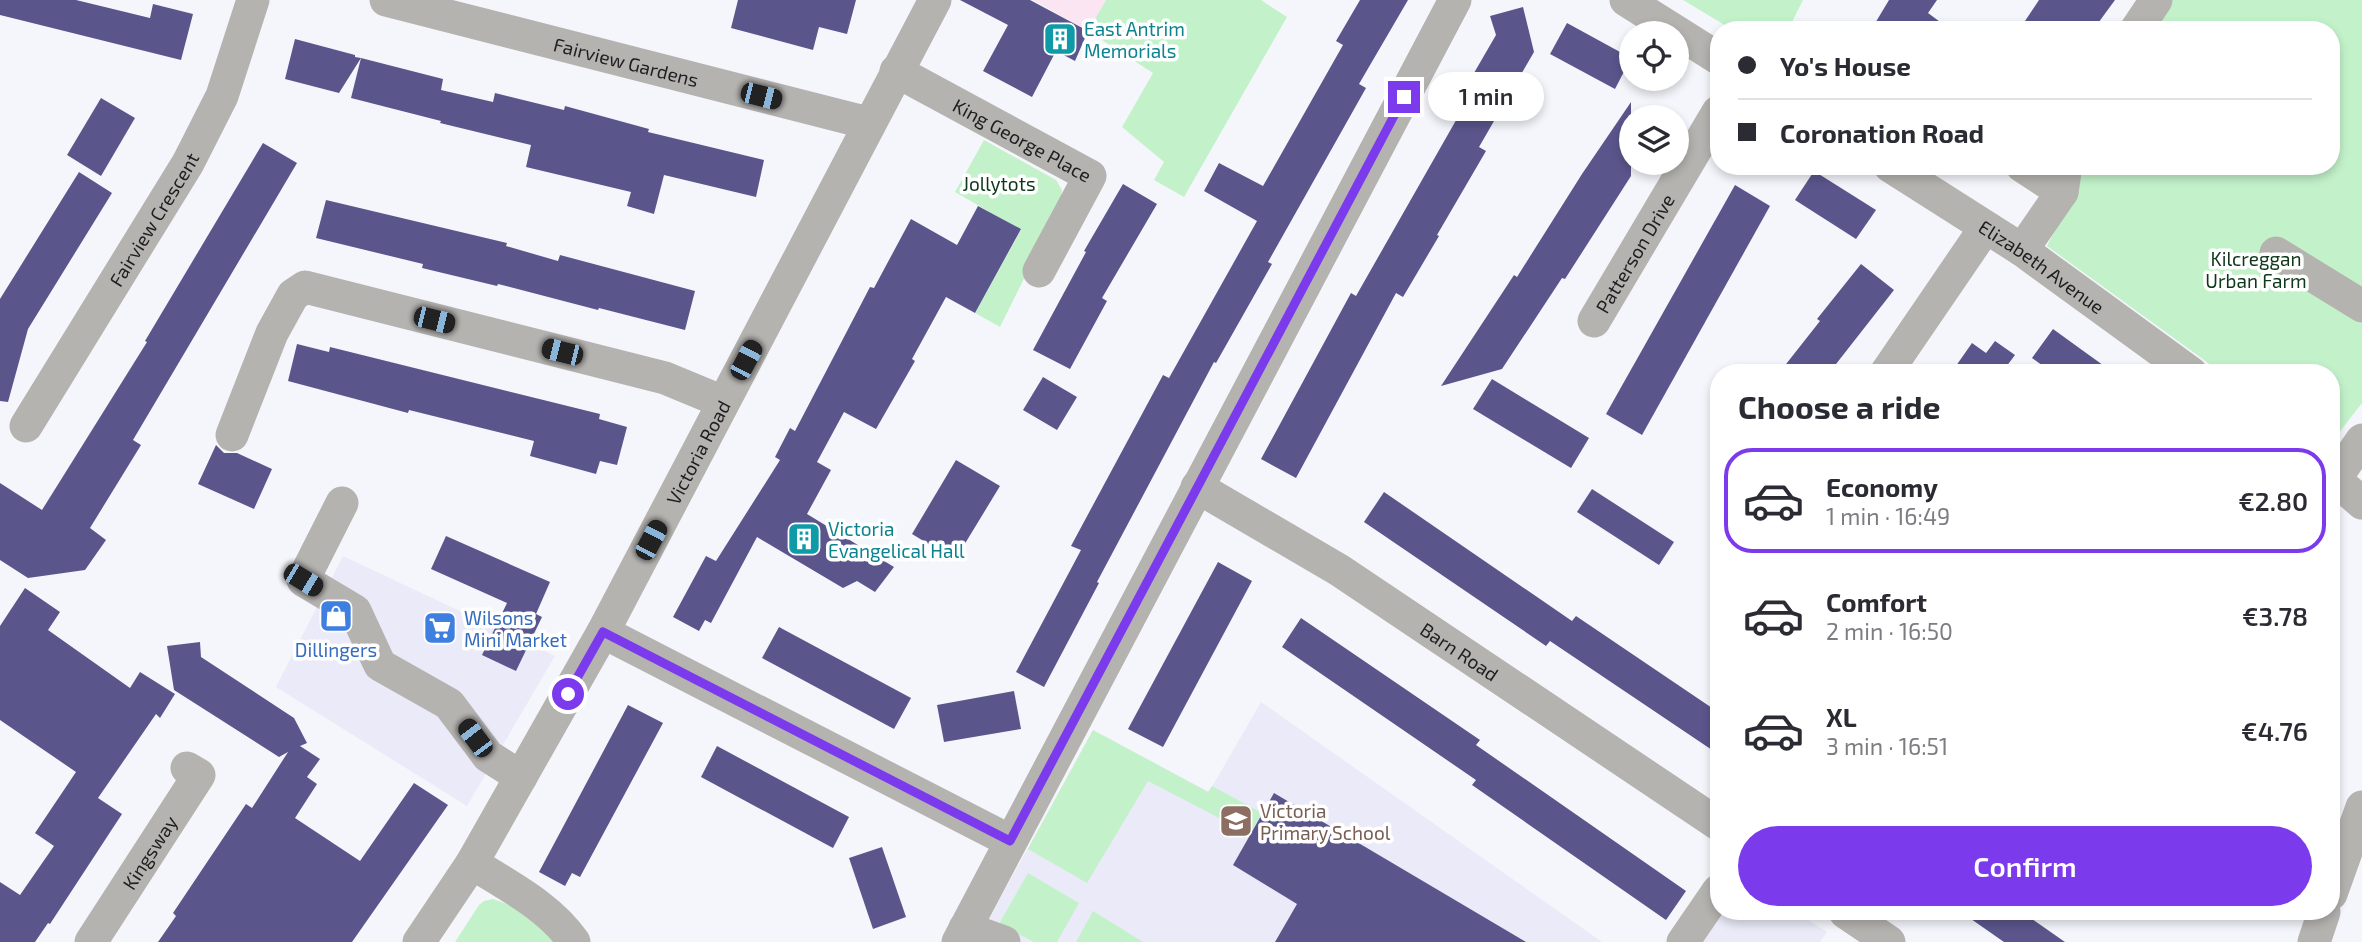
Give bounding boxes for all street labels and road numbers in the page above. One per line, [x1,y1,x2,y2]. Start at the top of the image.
street label: Fairview Gardens [551,32,701,91]
street label: King George Place [949,93,1096,186]
street label: Fairview Crescent [104,148,203,290]
street label: Patterson Drive [1590,189,1679,317]
street label: Elizabeth Avenue [1975,214,2109,318]
street label: Victoria Road [661,396,734,508]
street label: Barn Road [1417,617,1503,685]
street label: Kingsway [117,811,181,893]

